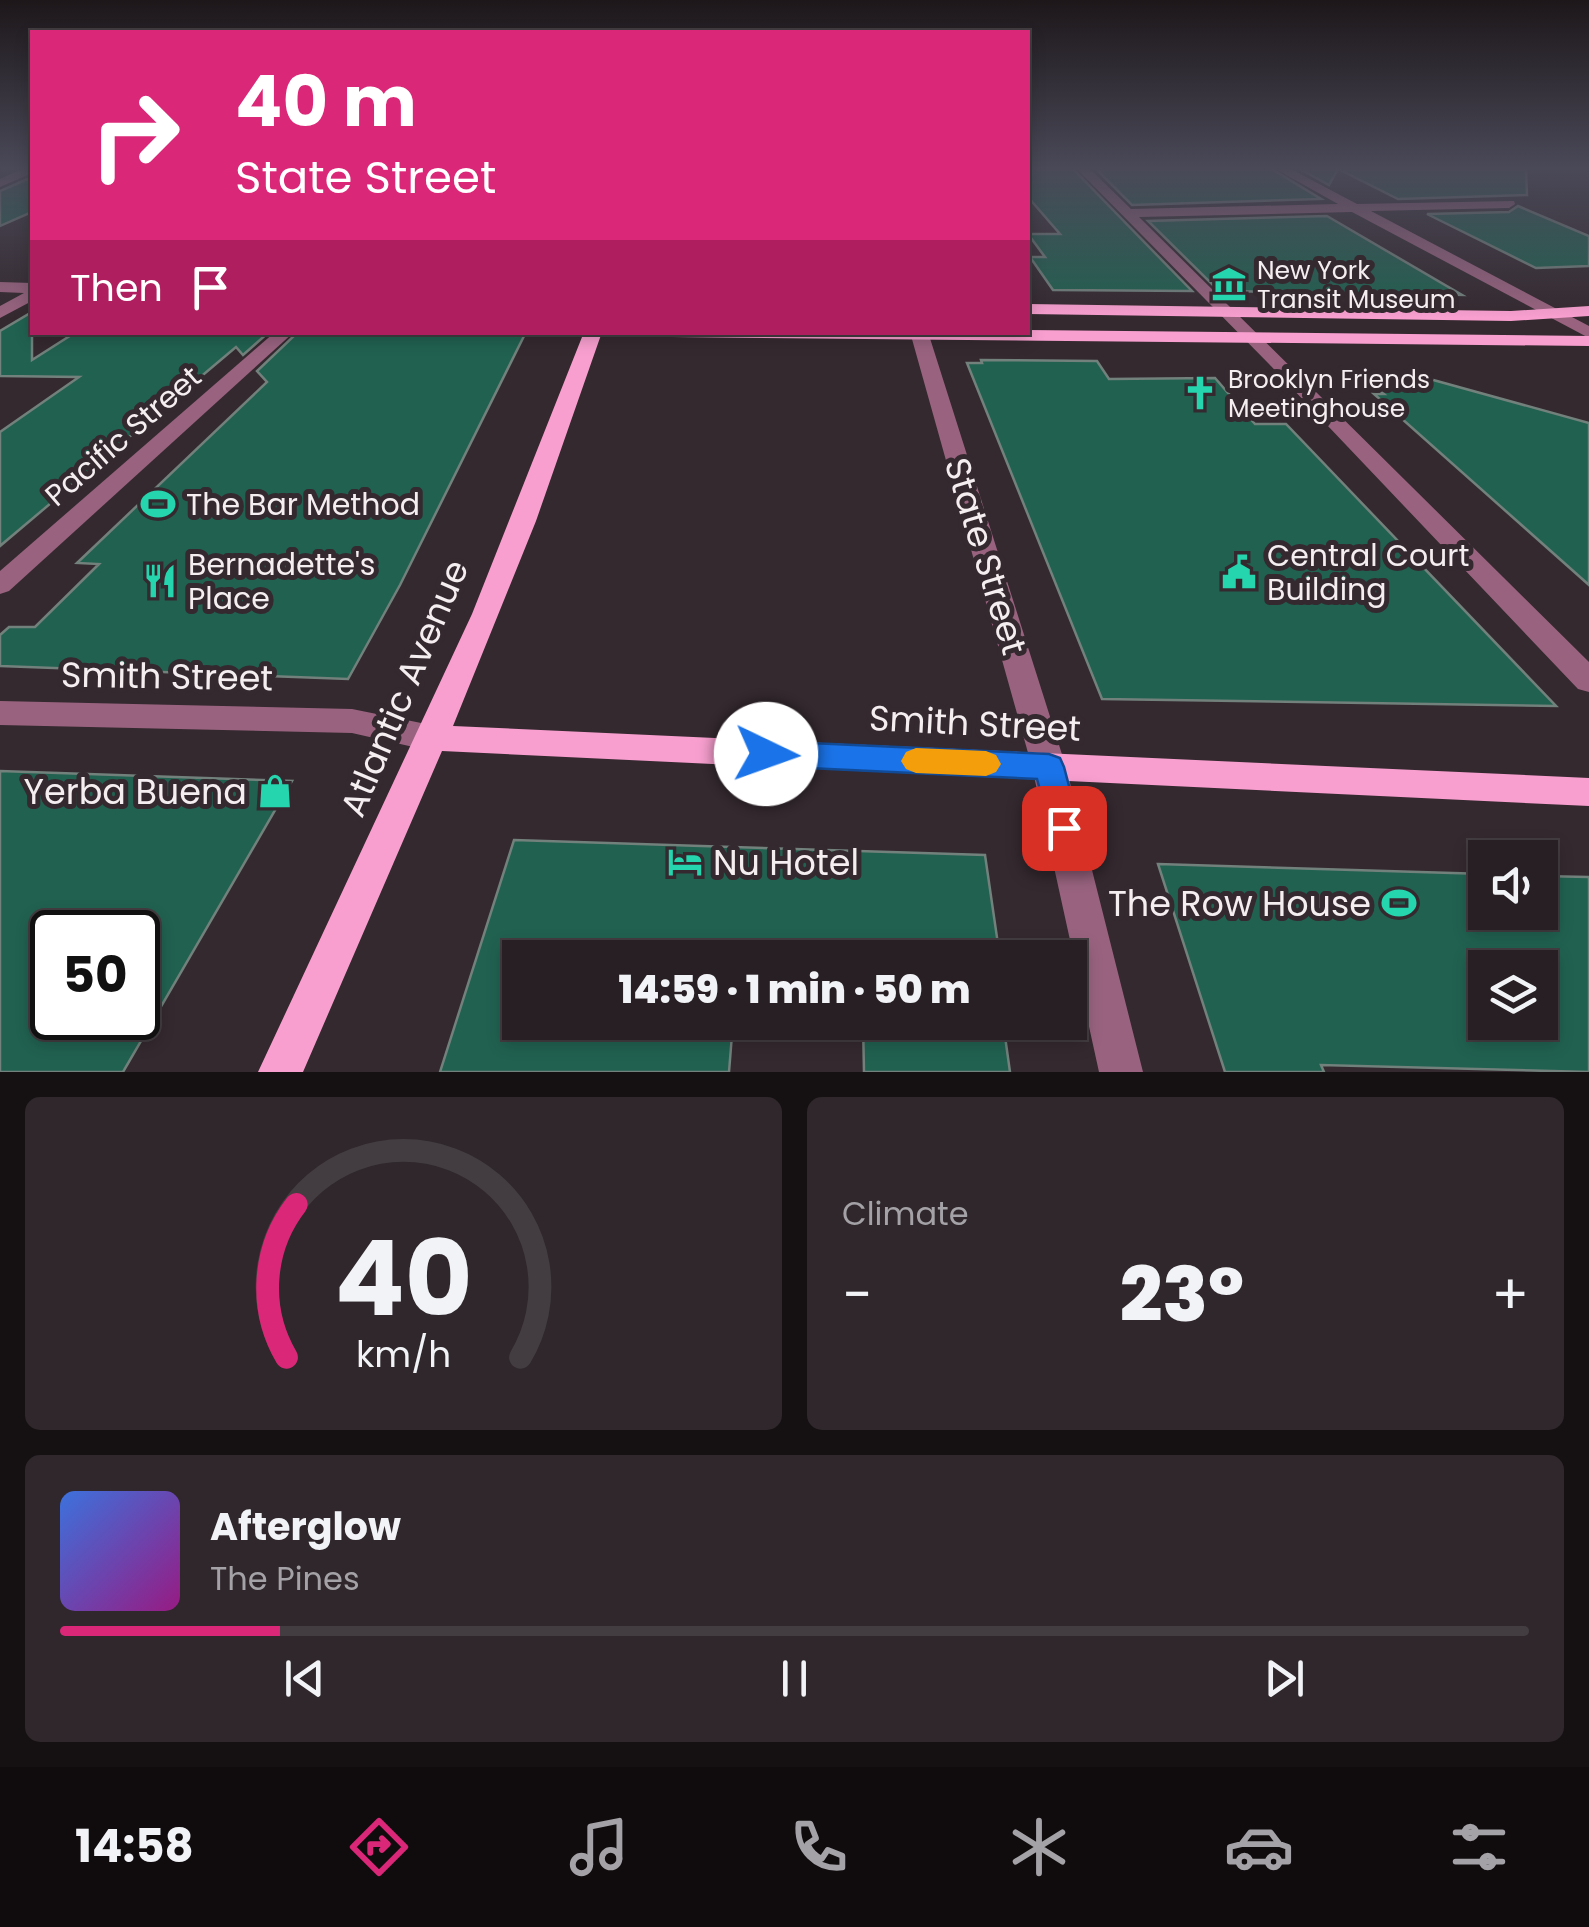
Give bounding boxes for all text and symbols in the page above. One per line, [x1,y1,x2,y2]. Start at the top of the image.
text: 40 m [235,52,417,151]
icon: right [70,70,200,200]
text: State Street [235,146,496,209]
place label: New York Transit Museum [1257,253,1456,317]
icon: arrive [183,260,238,315]
text: Then [70,261,163,314]
museum icon: New York Transit Museum [1210,265,1248,303]
street label: Pacific Street [35,356,211,516]
place label: Brooklyn Friends Meetinghouse [1228,362,1430,426]
church icon: Brooklyn Friends Meetinghouse [1181,374,1219,412]
street label: State Street [933,452,1039,660]
place label: The Bar Method [186,483,420,526]
sports icon: The Bar Method [139,485,177,523]
place label: Central Court Building [1267,534,1469,611]
place label: Bernadette's Place [188,543,375,620]
street label: Atlantic Avenue [328,552,480,824]
public building icon: Central Court Building [1220,553,1258,591]
restaurant icon: Bernadette's Place [141,562,179,600]
street label: Smith Street [61,650,273,702]
street label: Smith Street [868,693,1082,753]
position arrow [714,702,818,806]
place label: Yerba Buena [24,767,247,816]
shop icon: Yerba Buena [256,772,294,810]
pin [1022,786,1107,871]
icon: arrive [1037,801,1092,856]
place label: Nu Hotel [713,838,859,887]
map controls [1468,840,1558,1040]
button: sound [1468,840,1558,930]
hotel icon: Nu Hotel [666,843,704,881]
place label: The Row House [1108,879,1371,928]
sports icon: The Row House [1380,884,1418,922]
speed limit sign: 50 [30,910,160,1040]
button: layers [1468,950,1558,1040]
text: 14:59 · 1 min · 50 m [619,963,970,1016]
text: Climate [842,1191,969,1236]
text: 40 [334,1206,473,1351]
text: 23° [1120,1242,1244,1347]
text: − [842,1256,872,1333]
text: + [1491,1256,1529,1333]
text: km/h [356,1329,451,1380]
text: Afterglow [210,1500,401,1553]
text: The Pines [210,1556,360,1601]
icon: previous [277,1651,332,1706]
icon: pause [767,1651,822,1706]
icon: next [1257,1651,1312,1706]
icon: directions [344,1812,414,1882]
icon: music [564,1812,634,1882]
icon: phone [784,1812,854,1882]
icon: climate [1004,1812,1074,1882]
icon: car [1224,1812,1294,1882]
icon: filters [1444,1812,1514,1882]
text: 14:58 [75,1815,194,1878]

